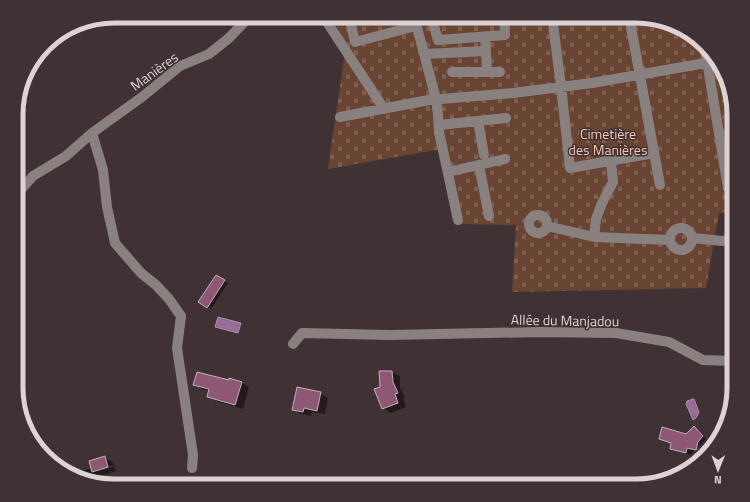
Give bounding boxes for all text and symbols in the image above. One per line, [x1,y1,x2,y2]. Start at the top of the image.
street label: Manières [126,46,182,96]
park label: Cimetière des Manières [569,123,647,160]
street label: Allée du Manjadou [511,309,619,331]
north arrow [698,450,738,490]
text: N [714,472,722,488]

